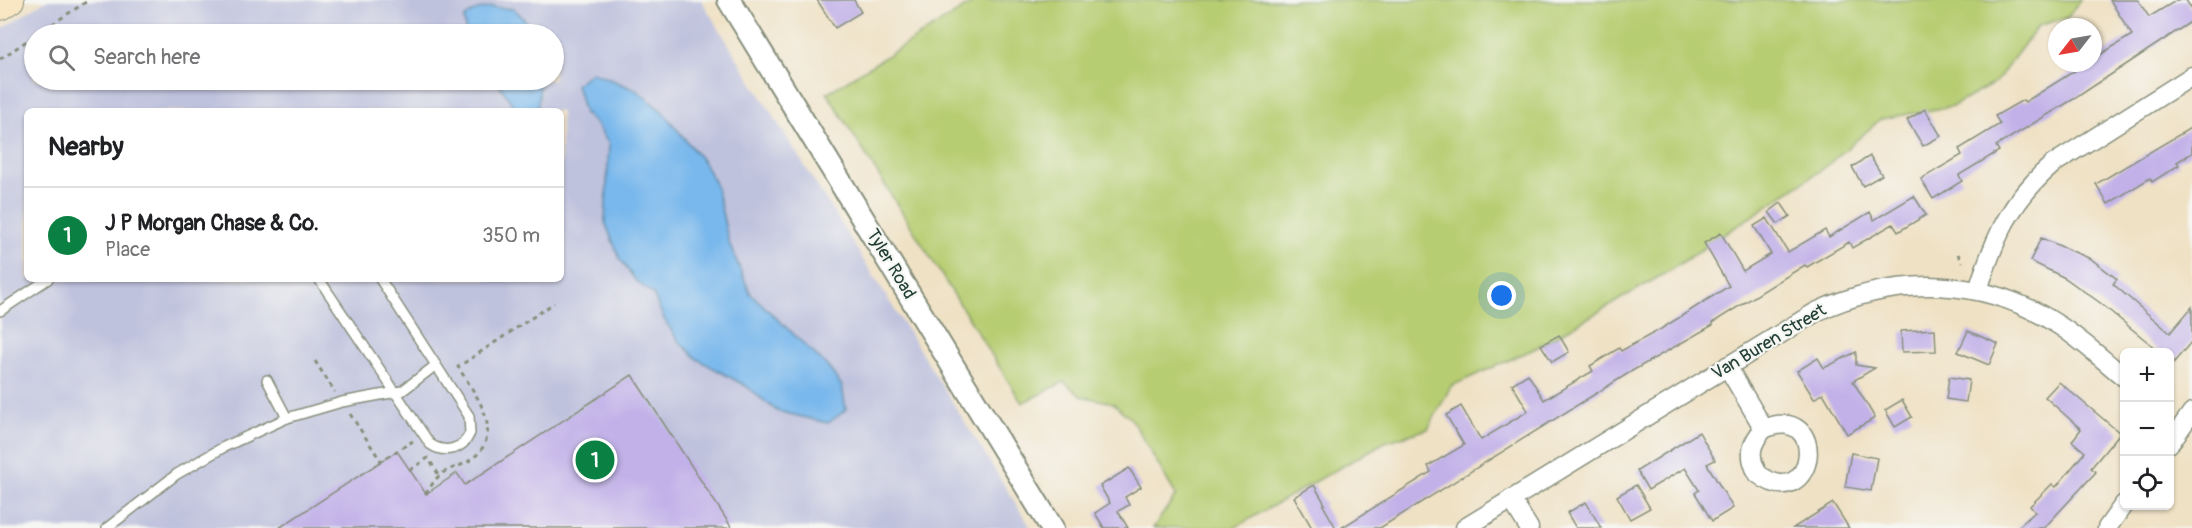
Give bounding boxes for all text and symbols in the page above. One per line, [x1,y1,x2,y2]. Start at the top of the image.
north arrow [2048,18,2102,72]
search box [24,24,564,90]
icon: search [45,41,78,74]
text: Search here [93,43,200,71]
text: Nearby [48,131,124,163]
text: J P Morgan Chase & Co. [105,209,319,237]
text: 1 [64,223,71,248]
text: 350 m [482,223,540,248]
street label: Tyler Road [861,225,921,303]
text: Place [105,237,150,262]
your location [1487,281,1516,310]
street label: Van Buren Street [1708,298,1831,385]
map controls [2120,348,2174,510]
button: + [2120,348,2174,402]
button: − [2120,402,2174,456]
pin: 1 [576,438,614,482]
button: locate [2120,456,2174,510]

